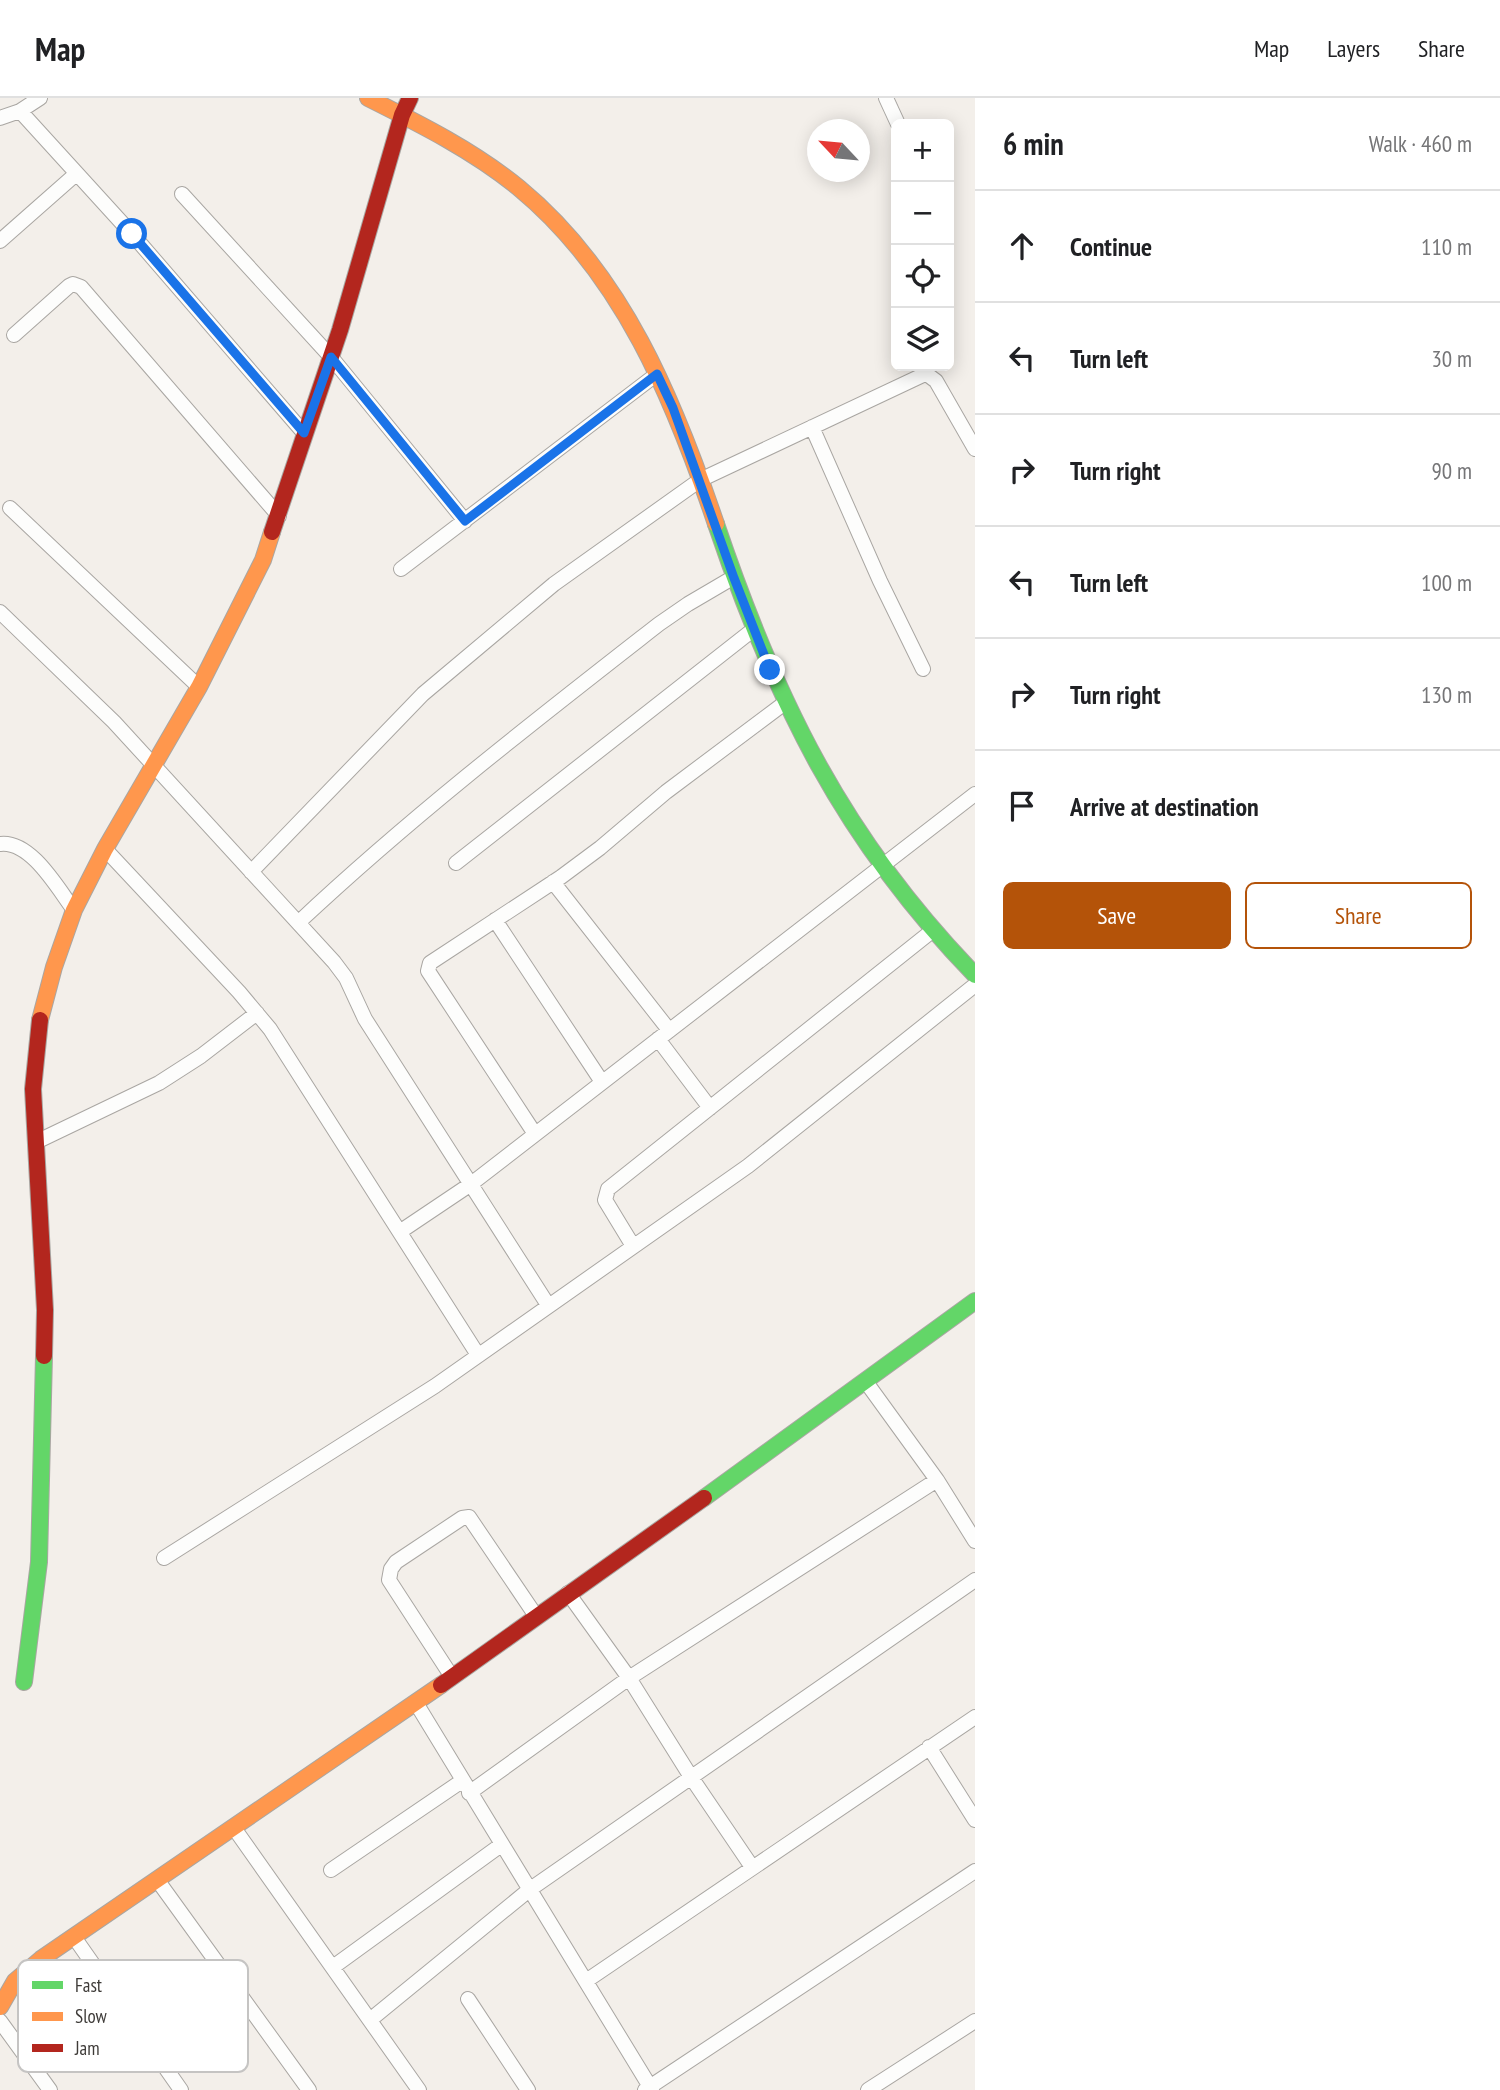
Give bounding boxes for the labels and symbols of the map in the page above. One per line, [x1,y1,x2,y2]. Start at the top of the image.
north arrow [807,119,870,182]
route start [116,218,147,249]
route end [754,654,785,685]
legend [18,1960,248,2072]
text: Fast [75,1973,103,1997]
text: Slow [75,2004,108,2028]
text: Jam [74,2036,100,2060]

